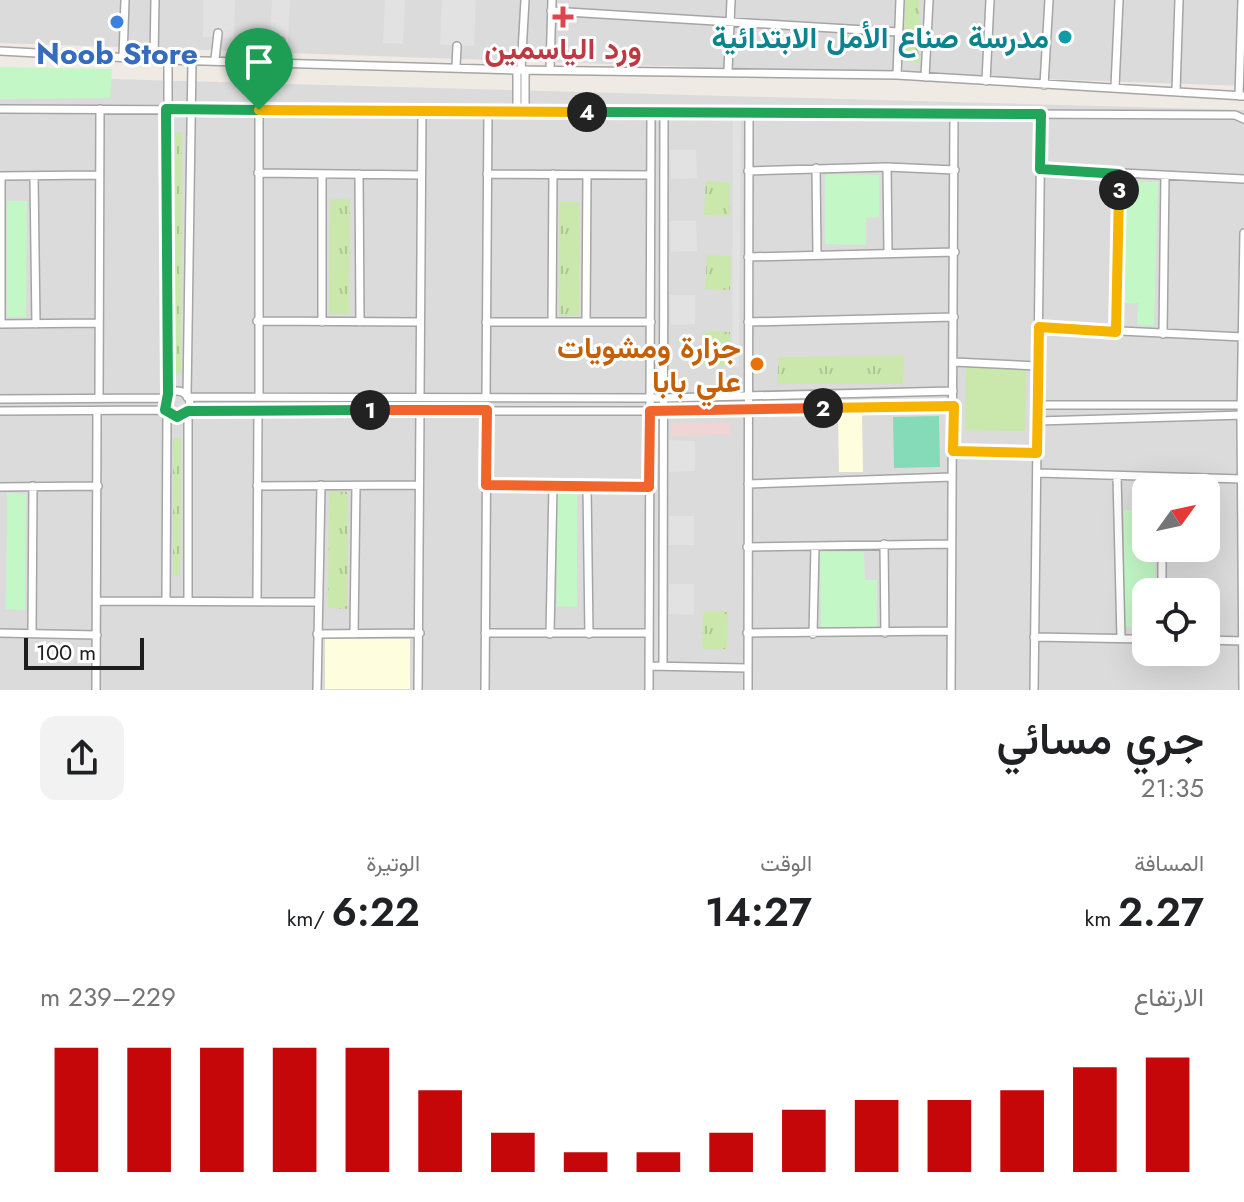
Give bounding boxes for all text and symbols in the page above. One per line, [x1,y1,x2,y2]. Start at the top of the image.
marker: ورد الياسمين [554,8,572,26]
marker: Noob Store [108,13,126,31]
place label: مدرسة صناع الأمل الابتدائية [712,16,1049,59]
place label: ورد الياسمين [484,27,642,70]
pin [225,28,293,110]
marker: مدرسة صناع الأمل الابتدائية [1056,28,1074,46]
place label: Noob Store [36,32,198,75]
icon: arrive [237,40,281,84]
pin: 4 [567,92,607,132]
text: 4 [579,96,595,128]
pin: 3 [1099,170,1139,210]
text: 3 [1112,174,1126,206]
place label: جزارة ومشويات علي بابا [557,326,741,407]
marker: جزارة ومشويات علي بابا [748,355,766,373]
pin: 2 [803,388,843,428]
pin: 1 [350,390,390,430]
text: 2 [816,392,830,424]
text: 1 [364,394,376,426]
north arrow [1132,474,1220,562]
map controls [1132,474,1220,666]
button: locate [1132,578,1220,666]
scale bar [24,634,144,670]
text: 100 m [36,636,96,668]
text: جري مسائي [996,707,1204,771]
button: share [40,716,124,800]
text: 21:35 [1141,769,1204,807]
text: الوتيرة [366,847,420,879]
text: الوقت [760,847,812,879]
text: المسافة [1134,847,1204,879]
text: 6:22 [331,883,420,941]
text: 14:27 [705,883,812,941]
text: 2.27 [1118,883,1204,941]
text: /km [287,902,331,934]
text: km [1084,902,1118,934]
text: 229–239 m [40,978,176,1016]
text: الارتفاع [1133,978,1204,1016]

